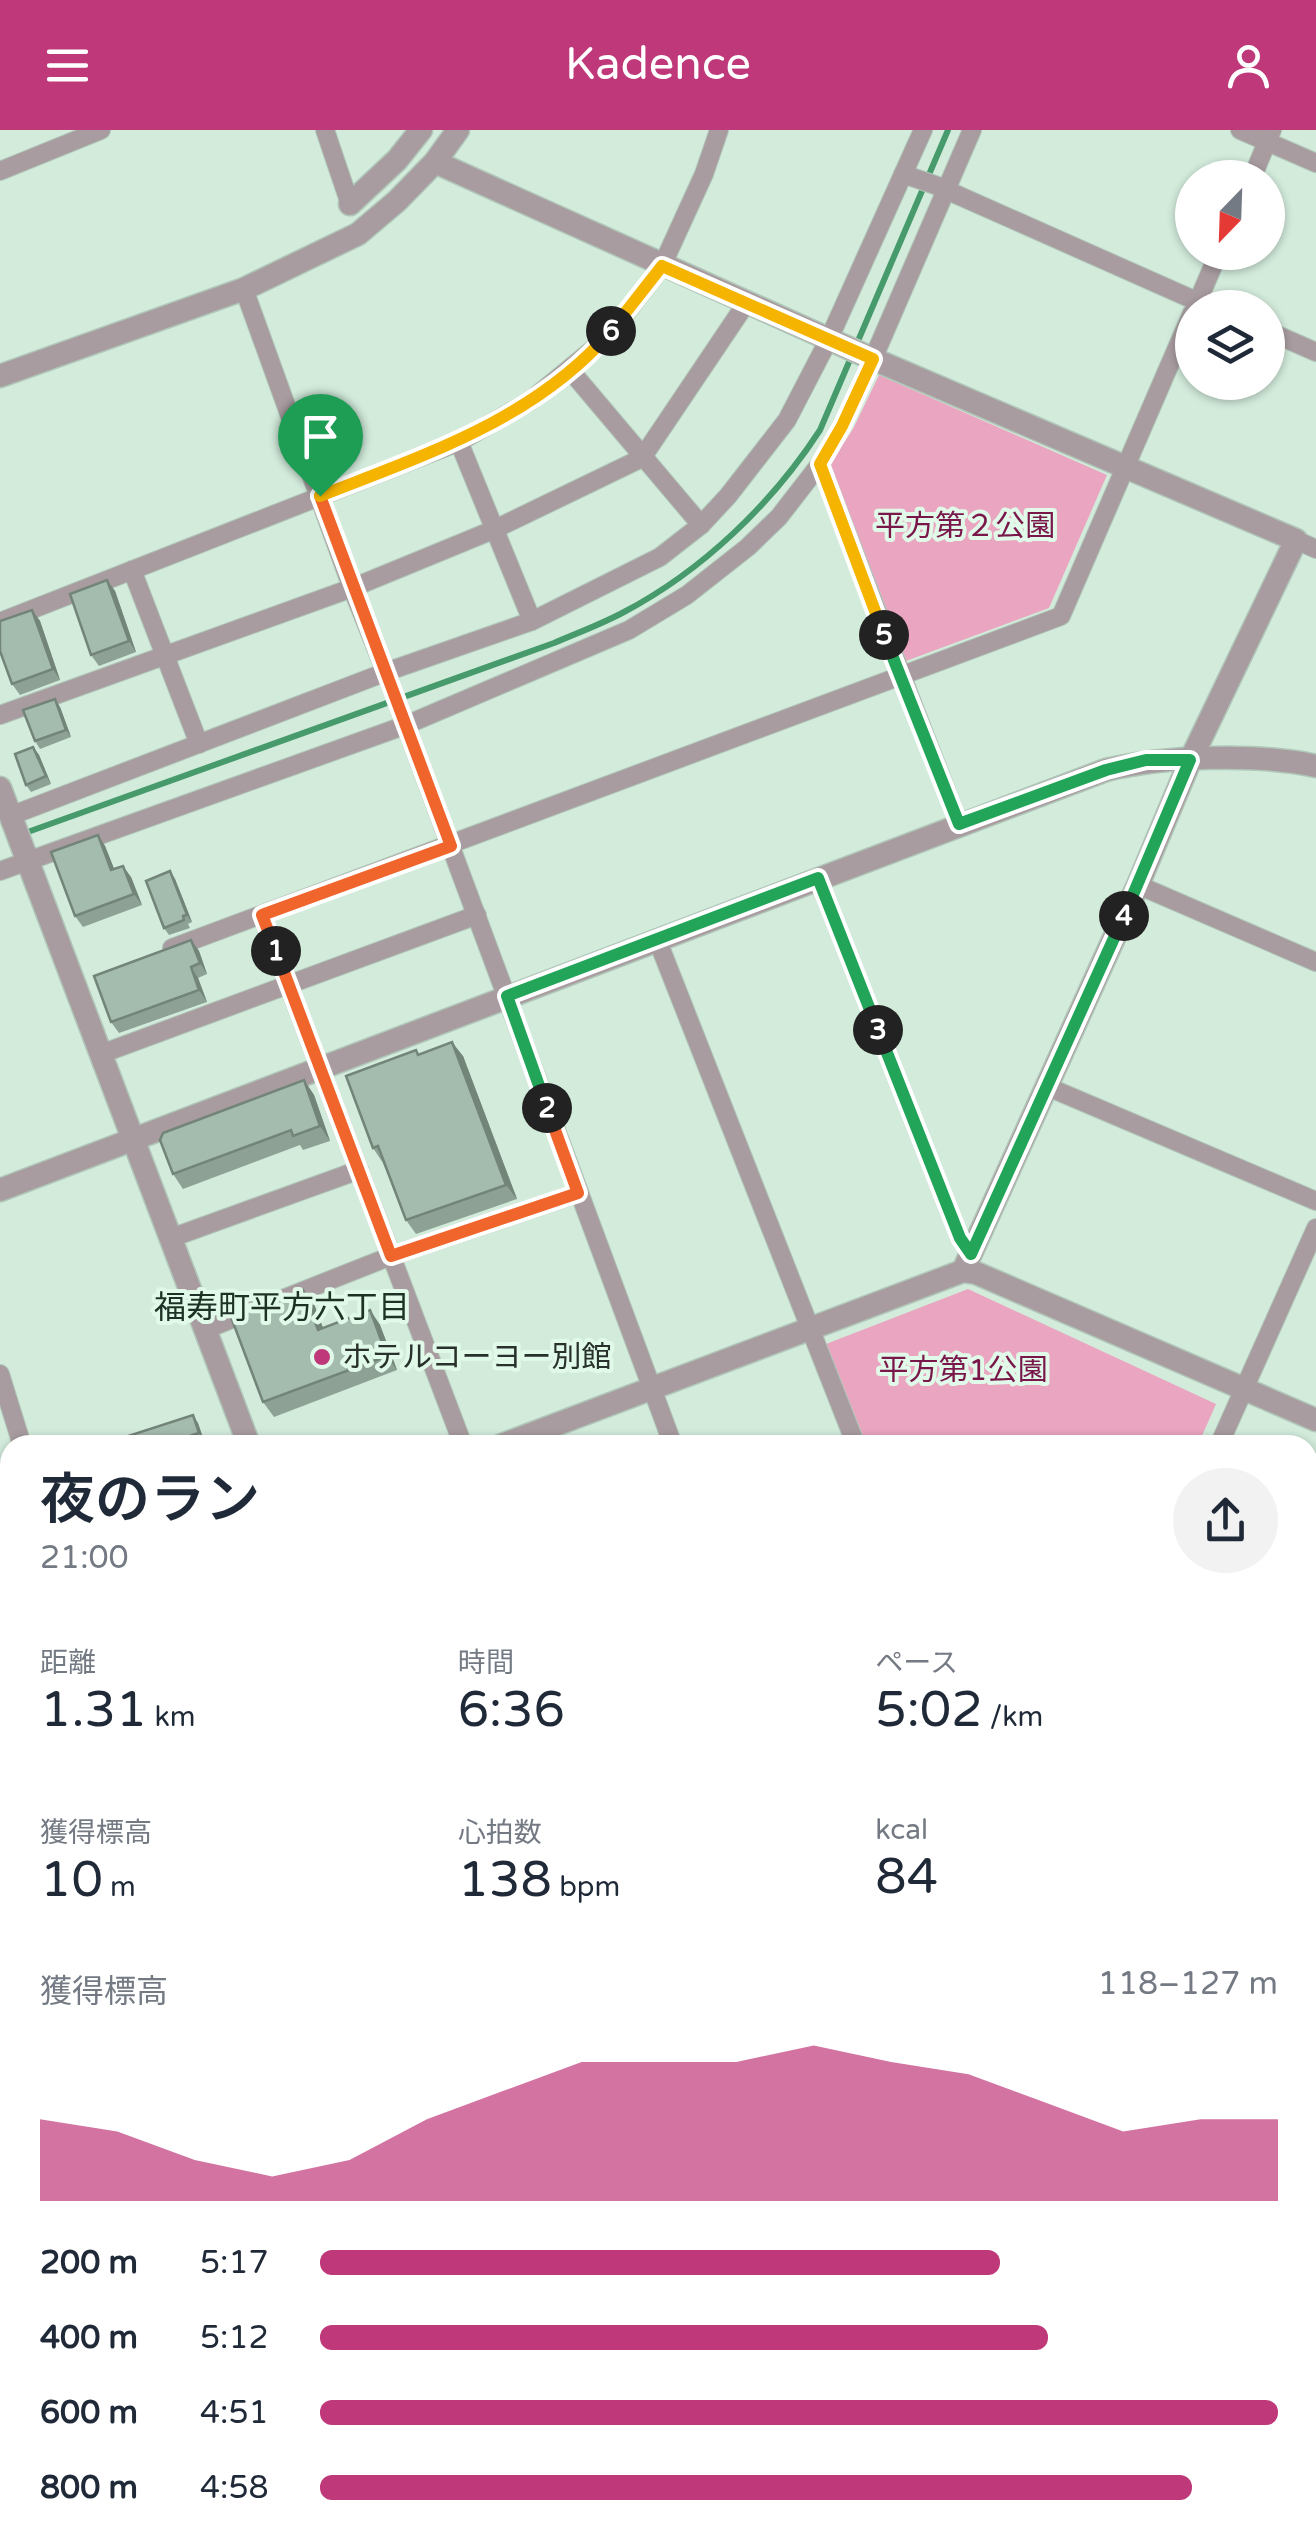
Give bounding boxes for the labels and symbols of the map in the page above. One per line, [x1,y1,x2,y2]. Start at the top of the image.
north arrow [1175,160,1285,270]
pin: 6 [586,306,636,356]
pin [278,394,363,497]
park label: 平方第２公園 [875,508,1055,545]
pin: 5 [859,610,909,660]
pin: 4 [1099,891,1149,941]
pin: 1 [251,926,301,976]
pin: 3 [853,1005,903,1055]
pin: 2 [522,1083,572,1133]
district label: 福寿町平方六丁目 [154,1289,410,1327]
place label: ホテルコーヨー別館 [342,1339,611,1376]
marker: ホテルコーヨー別館 [311,1346,333,1368]
park label: 平方第1公園 [879,1352,1047,1389]

